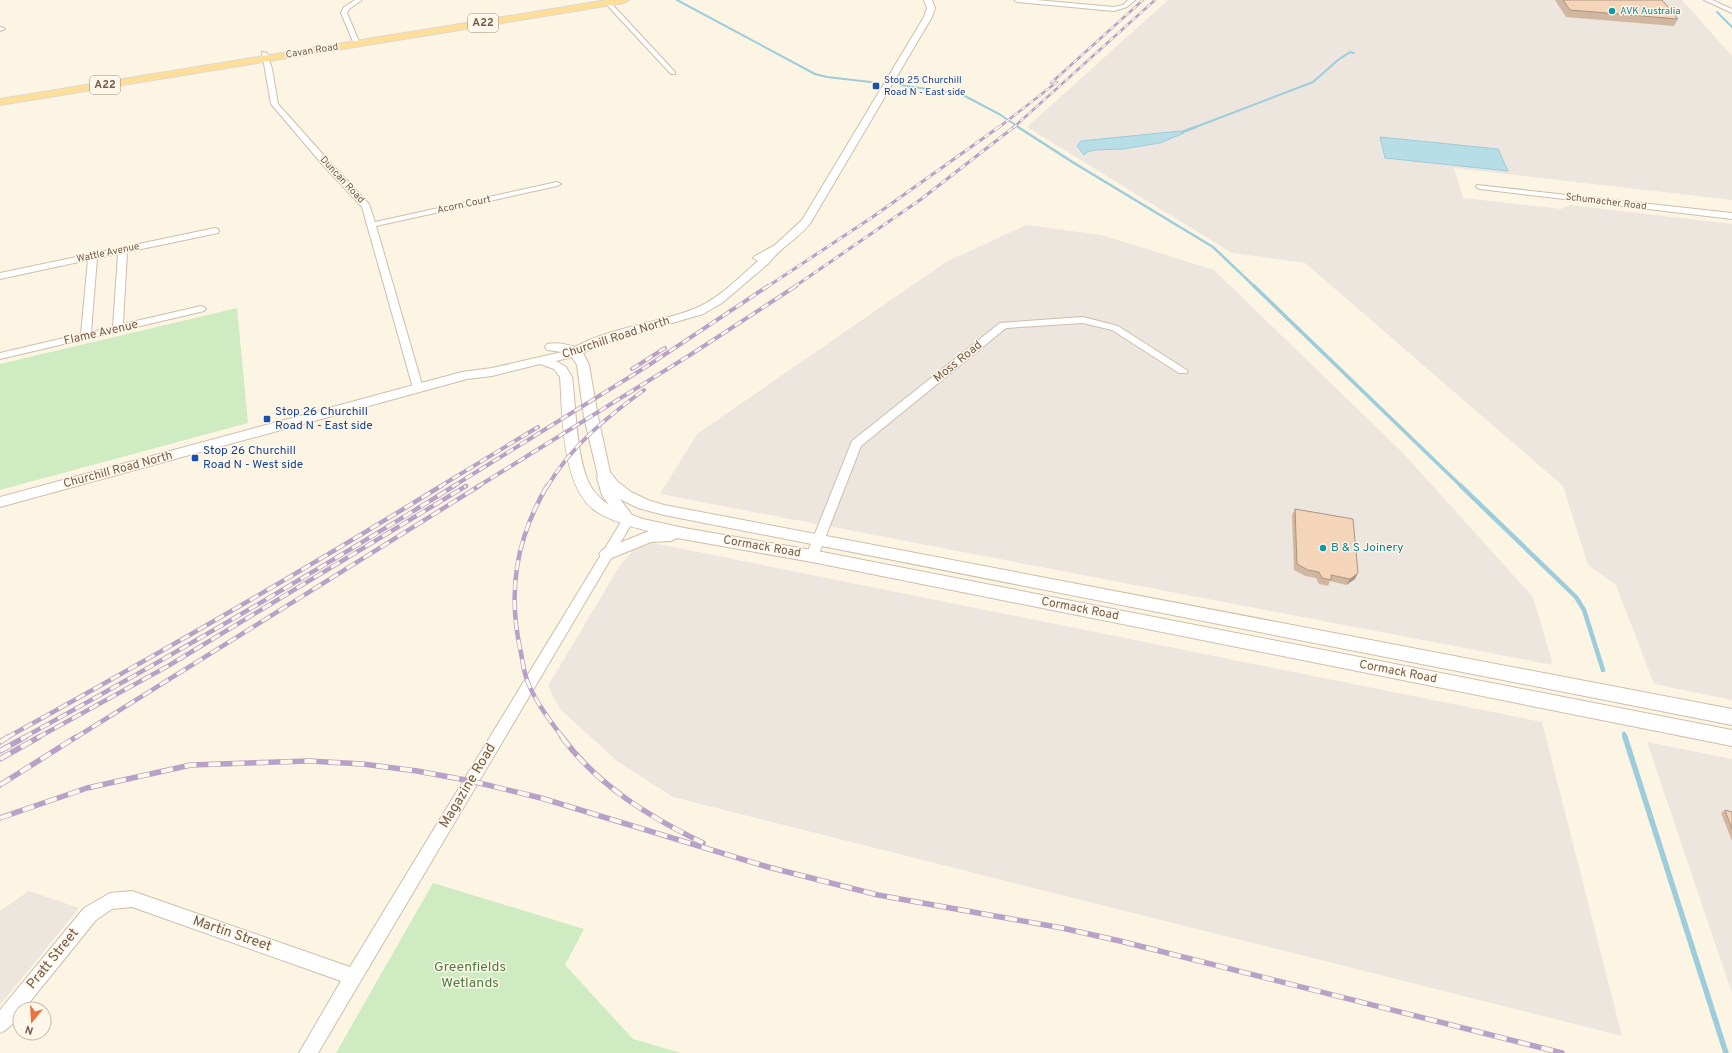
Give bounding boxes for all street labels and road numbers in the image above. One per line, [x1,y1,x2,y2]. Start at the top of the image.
road number: A22 [468,14,498,32]
street label: Cavan Road [285,40,339,62]
road number: A22 [90,76,120,94]
street label: Duncan Road [317,154,367,206]
street label: Schumacher Road [1565,191,1647,213]
street label: Acorn Court [436,193,492,217]
street label: Wattle Avenue [75,240,141,266]
street label: Churchill Road North [560,313,672,363]
street label: Flame Avenue [62,317,140,349]
street label: Moss Road [930,337,986,387]
street label: Churchill Road North [62,448,174,492]
street label: Cormack Road [722,532,802,562]
street label: Cormack Road [1040,594,1120,624]
street label: Cormack Road [1358,657,1438,687]
street label: Magazine Road [436,741,500,831]
street label: Martin Street [190,913,274,955]
street label: Pratt Street [23,925,83,993]

